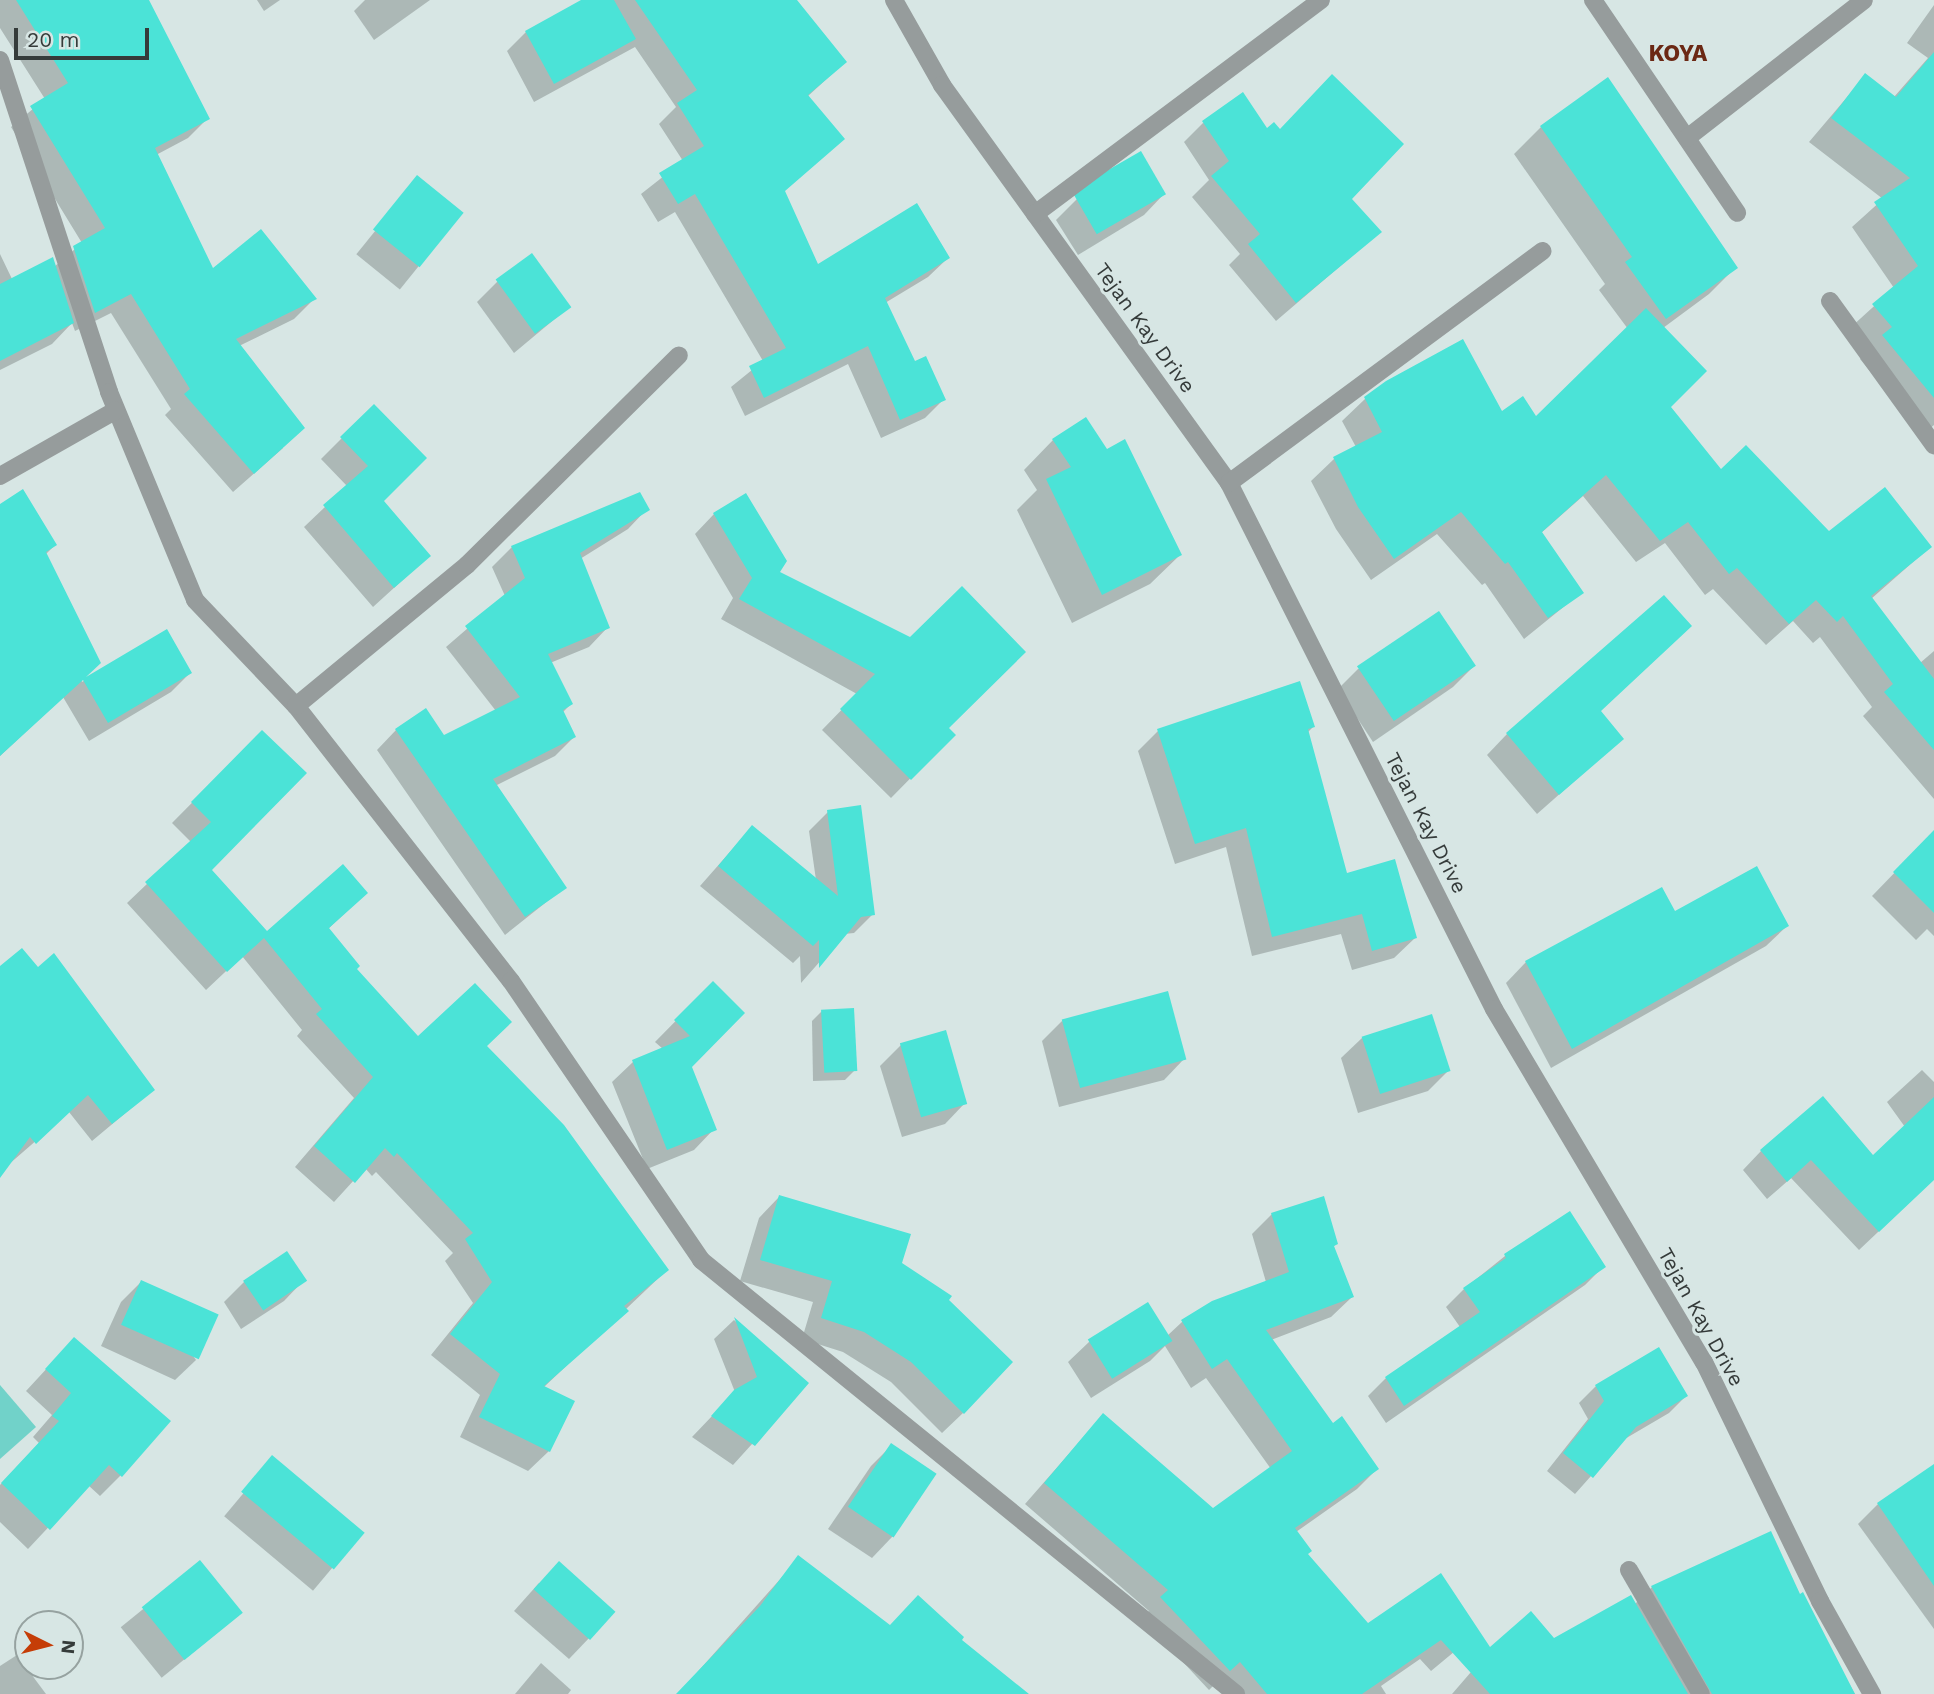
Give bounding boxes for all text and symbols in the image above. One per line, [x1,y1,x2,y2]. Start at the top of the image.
scale bar [18,14,152,58]
text: 20 m [27,27,79,52]
district label: KOYA [1649,40,1707,68]
street label: Tejan Kay Drive [1089,258,1201,398]
street label: Tejan Kay Drive [1380,748,1472,898]
street label: Tejan Kay Drive [1652,1243,1750,1391]
north arrow [14,1610,84,1680]
text: N [56,1639,81,1655]

